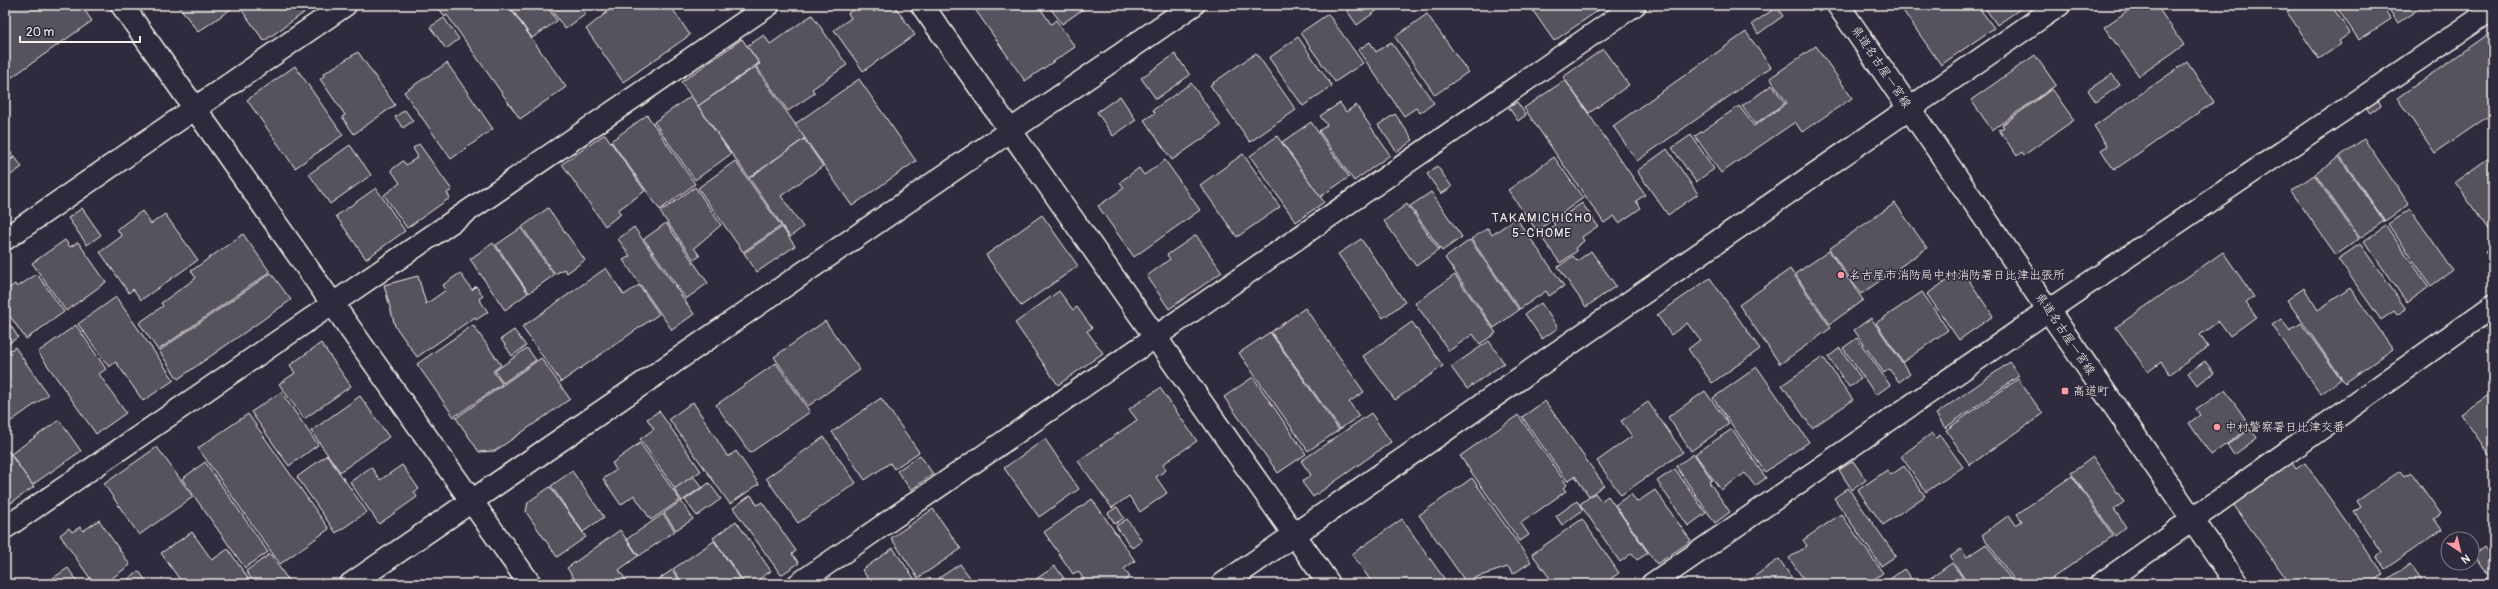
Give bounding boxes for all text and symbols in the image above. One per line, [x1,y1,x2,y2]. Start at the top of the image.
scale bar [20,18,140,44]
street label: 県道名古屋一宮線 [1848,23,1914,111]
text: 20 m [26,25,55,40]
district label: TAKAMICHICHO 5-CHOME [1492,210,1593,241]
place label: 名古屋市消防局中村消防署日比津出張所 [1849,268,2065,283]
marker: 名古屋市消防局中村消防署日比津出張所 [1836,270,1846,280]
street label: 県道名古屋一宮線 [2032,290,2098,378]
place label: 高道町 [2073,384,2109,399]
marker: 高道町 [2060,386,2070,396]
place label: 中村警察署日比津交番 [2225,420,2345,435]
marker: 中村警察署日比津交番 [2212,422,2222,432]
north arrow [2440,531,2480,571]
text: N [2458,551,2472,567]

